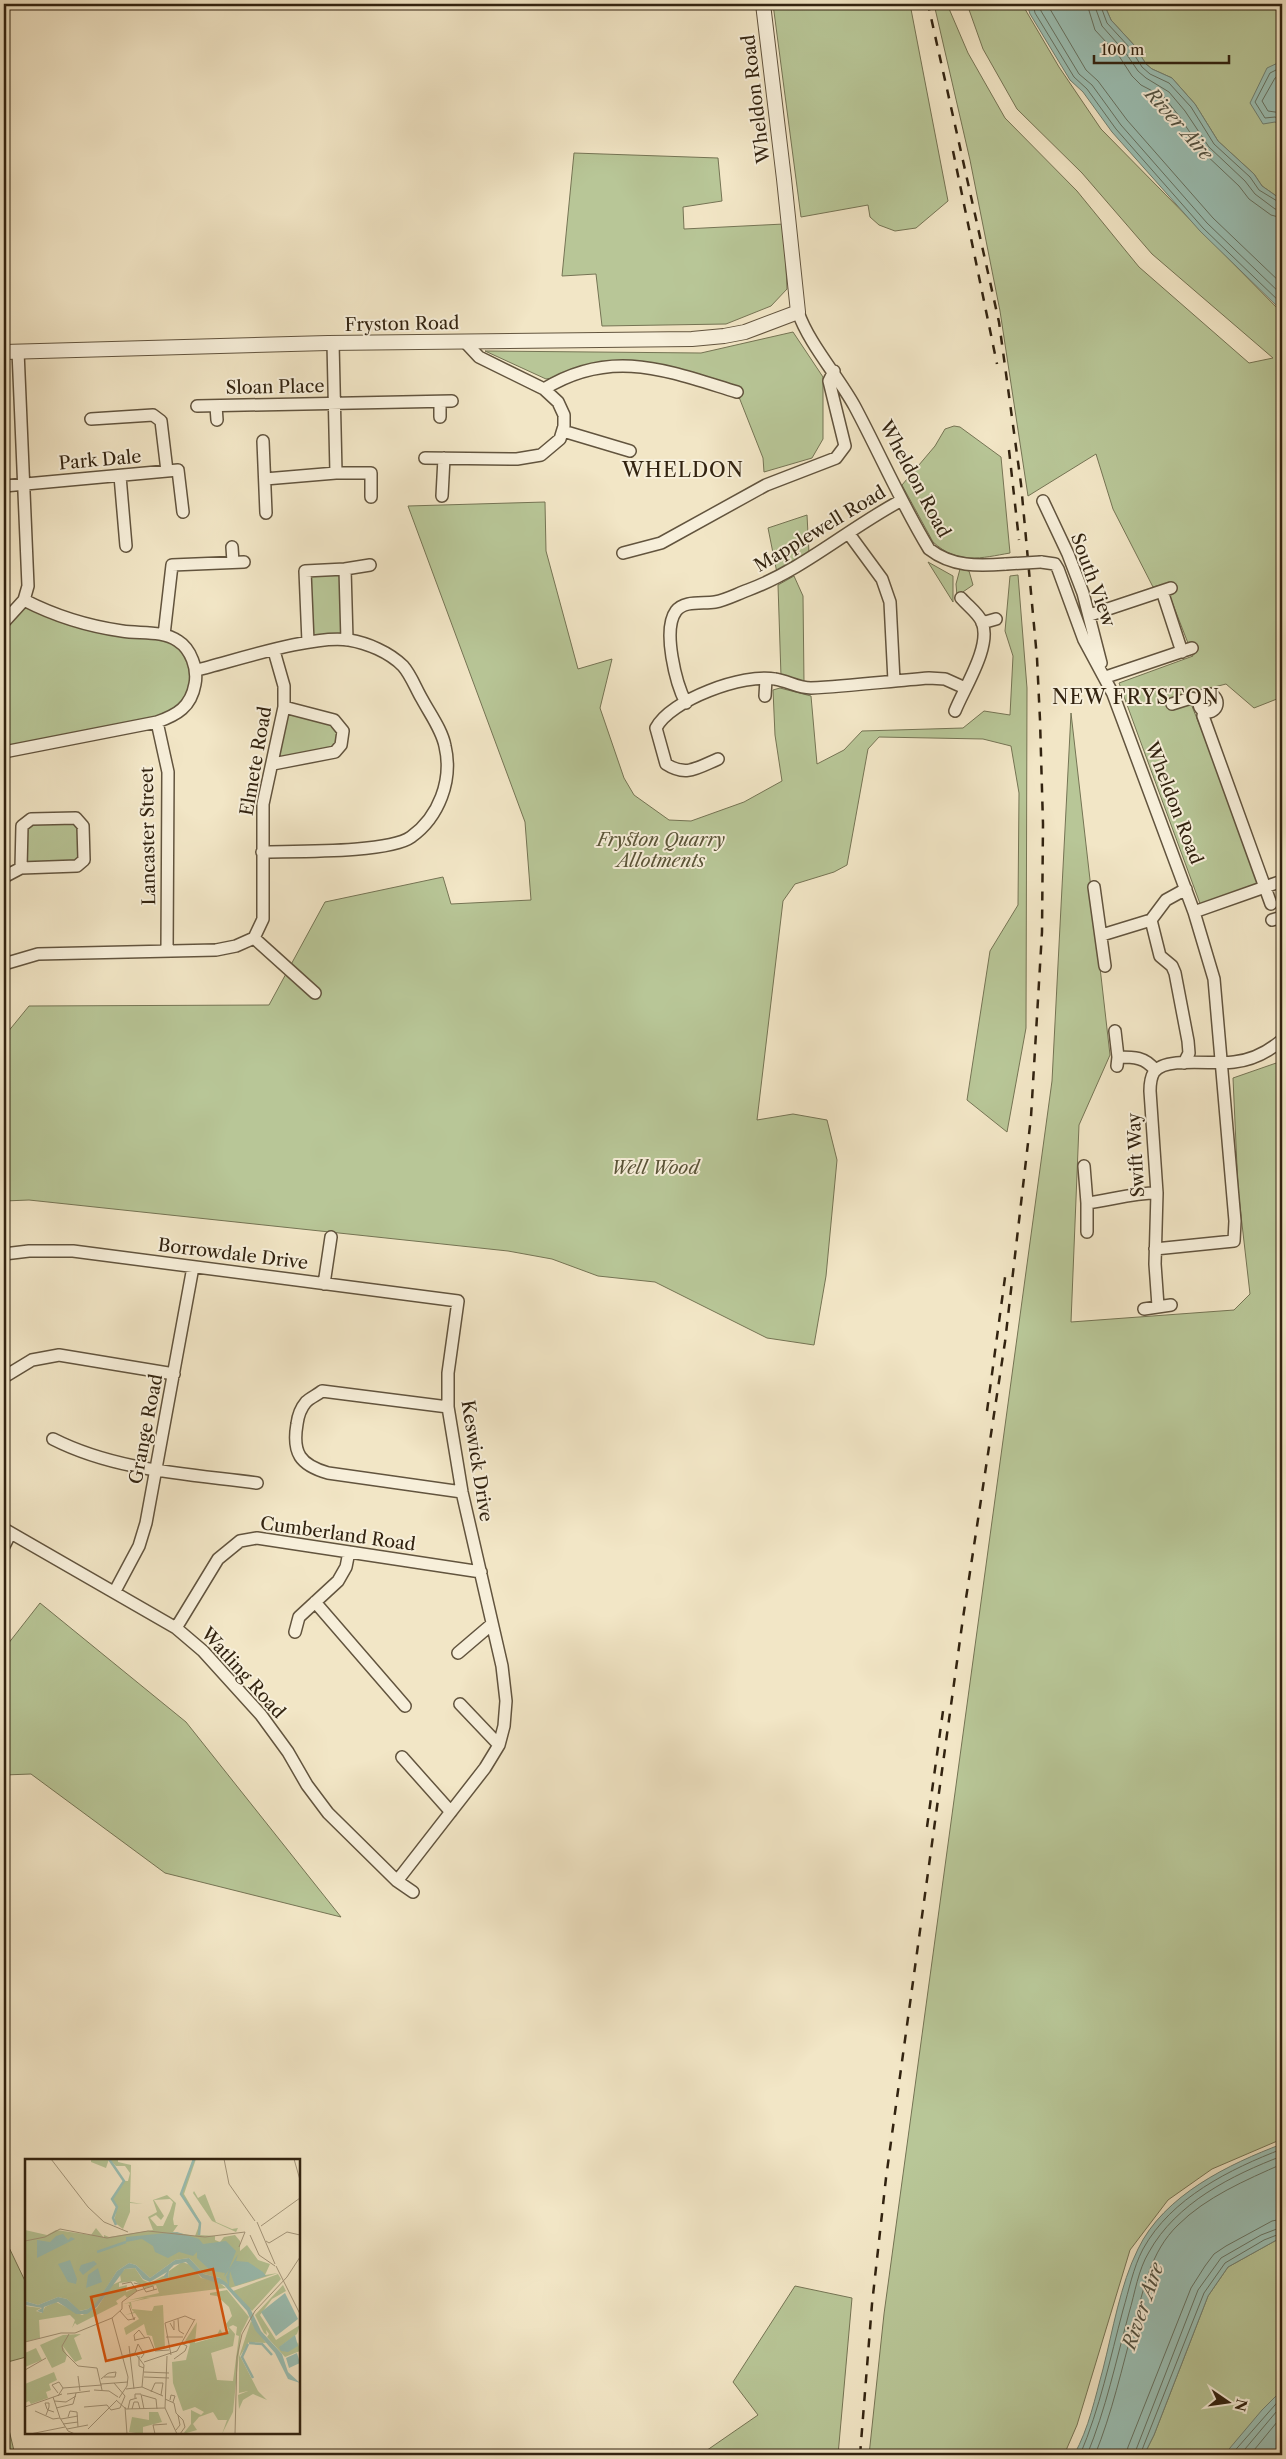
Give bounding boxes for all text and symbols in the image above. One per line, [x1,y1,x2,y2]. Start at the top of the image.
scale bar [1094,32,1228,64]
street label: Wheldon Road [737,33,775,166]
text: 100 m [1101,40,1144,59]
water label: River Aire [1139,81,1218,166]
street label: Fryston Road [345,312,460,336]
street label: Sloan Place [225,375,325,399]
street label: Wheldon Road [874,416,955,541]
street label: Park Dale [58,445,142,475]
district label: WHELDON [621,458,744,482]
street label: Mapplewell Road [750,481,890,577]
street label: South View [1066,530,1120,631]
district label: NEW FRYSTON [1052,685,1220,709]
street label: Elmete Road [236,705,276,817]
street label: Wheldon Road [1140,738,1207,867]
street label: Lancaster Street [136,766,160,906]
park label: Fryston Quarry Allotments [595,829,725,872]
street label: Swift Way [1123,1111,1149,1198]
park label: Well Wood [611,1157,701,1179]
street label: Borrowdale Drive [157,1234,309,1274]
street label: Grange Road [125,1372,167,1486]
street label: Keswick Drive [457,1399,497,1523]
street label: Cumberland Road [259,1512,417,1556]
street label: Watling Road [196,1622,290,1723]
inset map [25,2159,300,2434]
water label: River Aire [1117,2259,1169,2354]
north arrow [1204,2376,1254,2426]
text: N [1231,2397,1251,2413]

